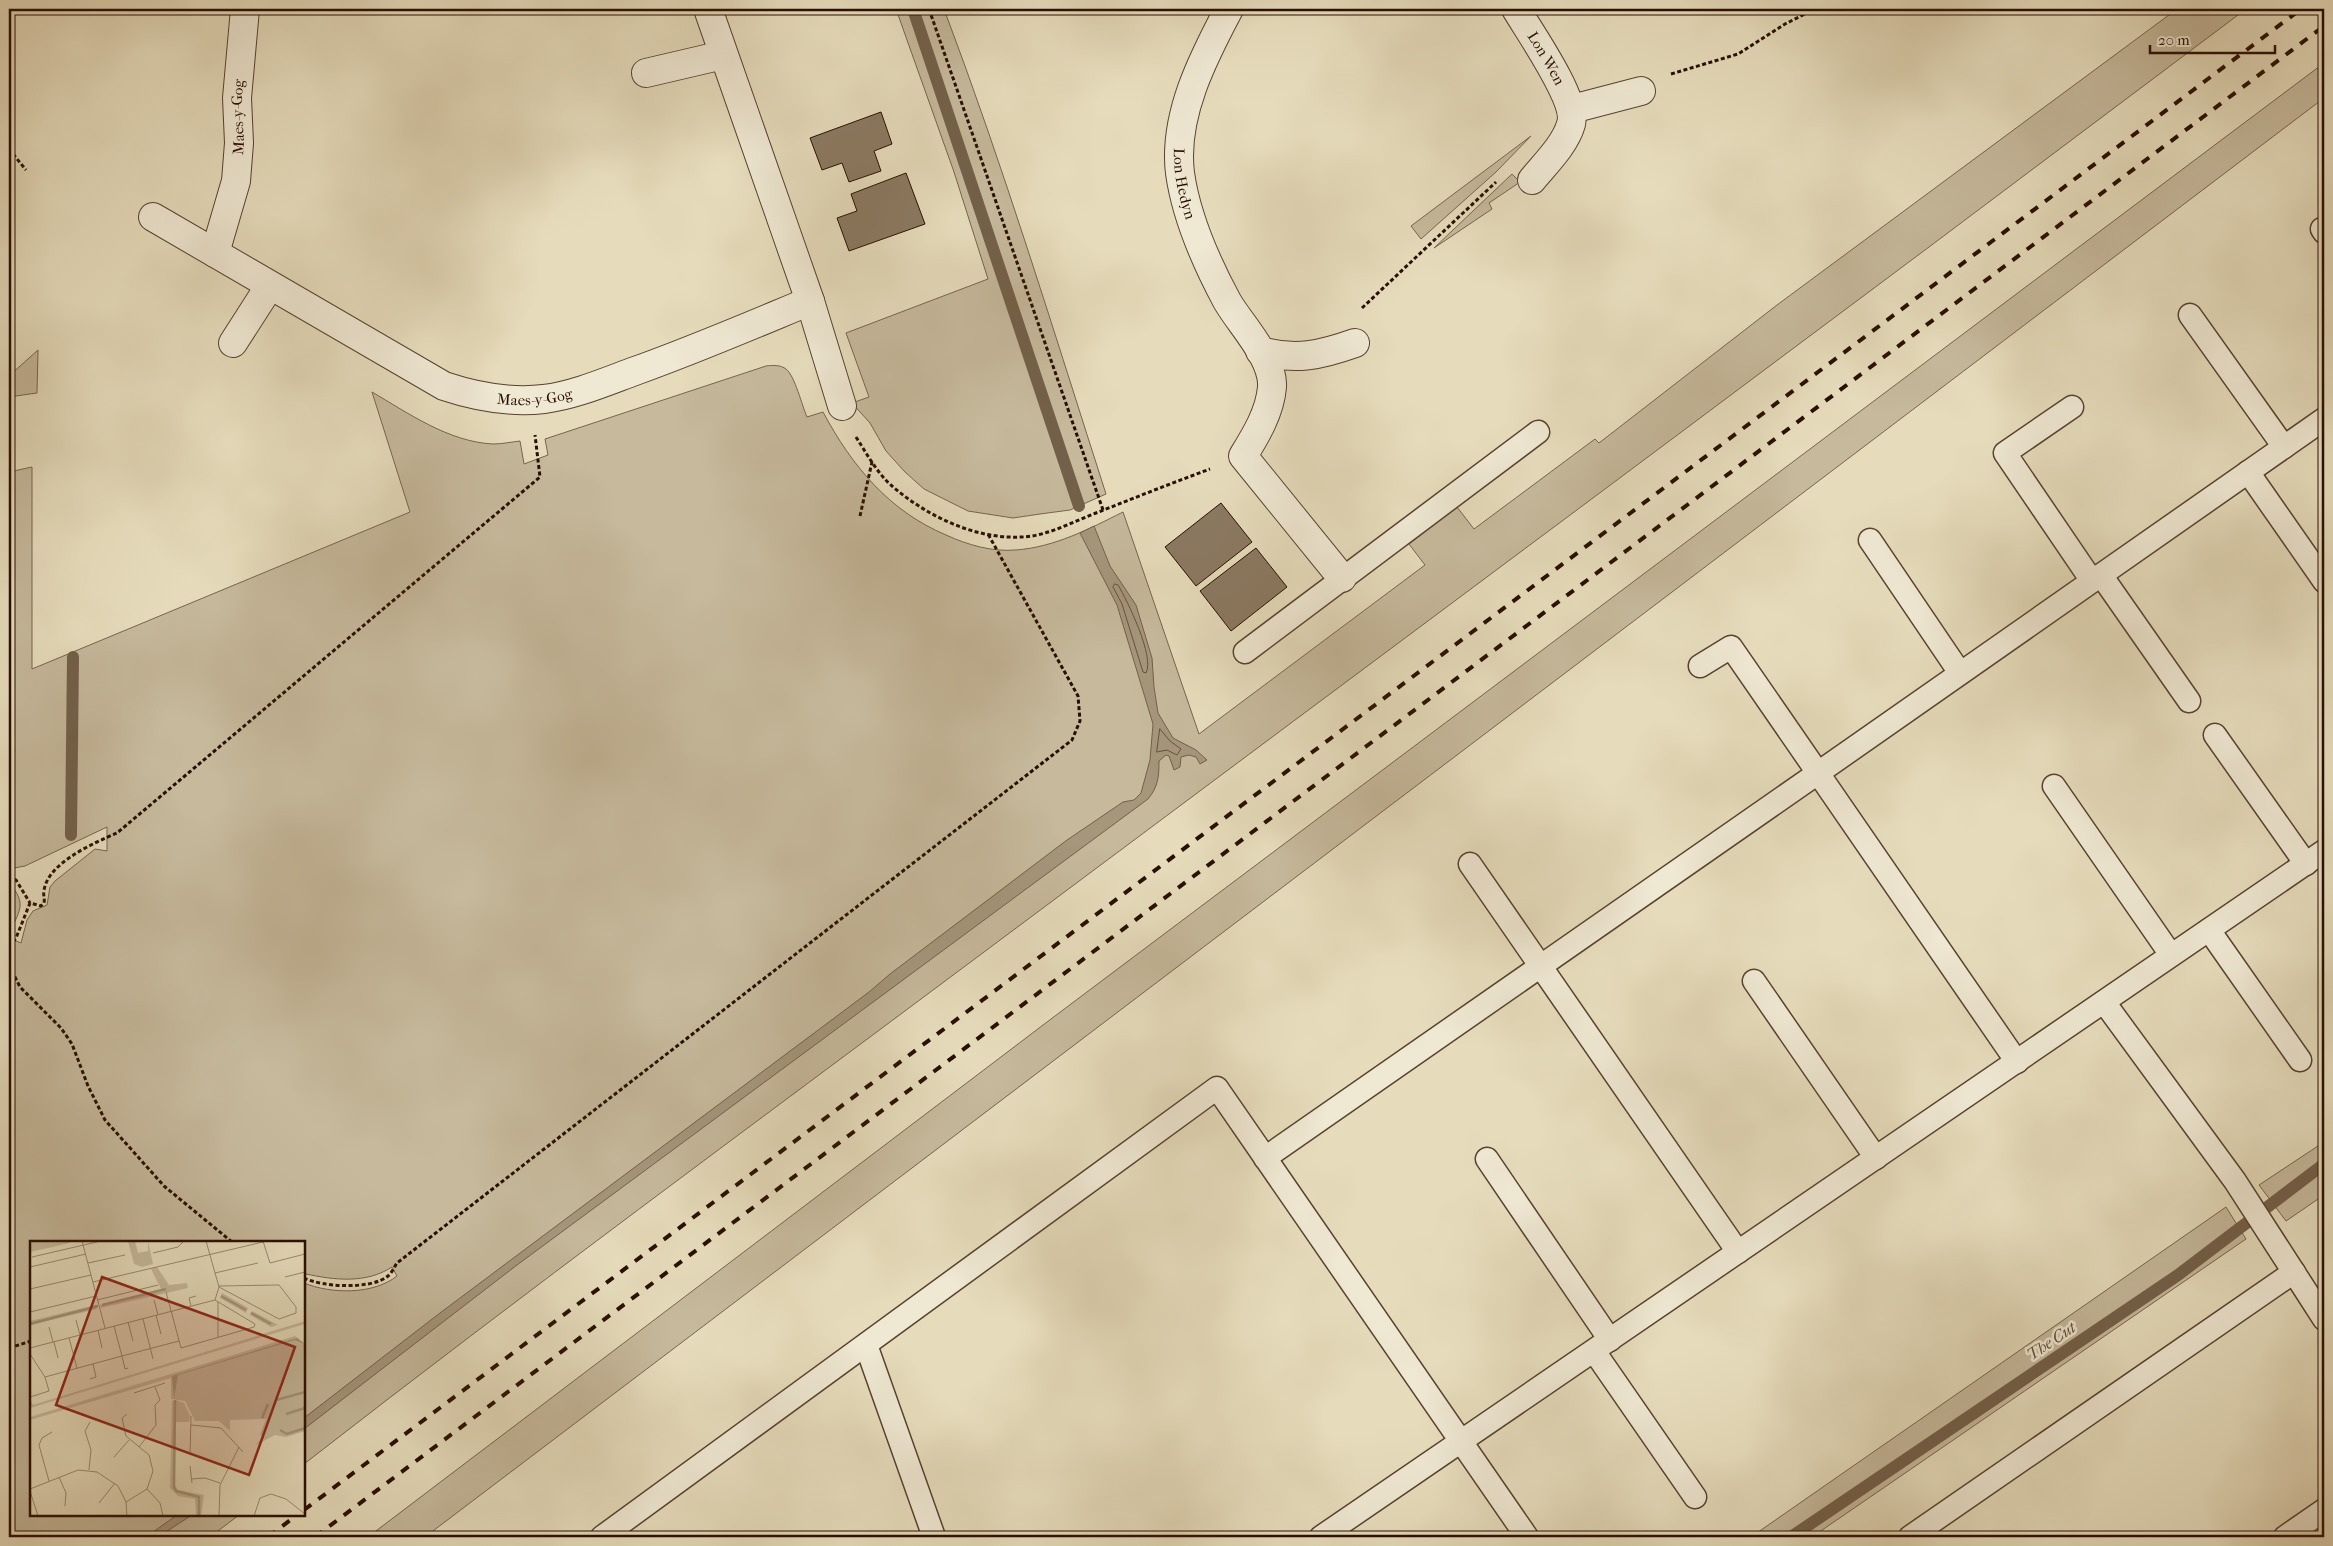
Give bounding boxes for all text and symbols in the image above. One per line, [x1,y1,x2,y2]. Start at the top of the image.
scale bar [2150,22,2276,54]
street label: Lon Wen [1524,28,1569,88]
text: 20 m [2158,31,2190,49]
street label: Maes-y-Gog [228,78,248,156]
street label: Lon Hedyn [1170,148,1200,222]
street label: Maes-y-Gog [496,384,575,409]
inset map [30,1241,305,1516]
water label: The Cut [2023,1317,2080,1364]

